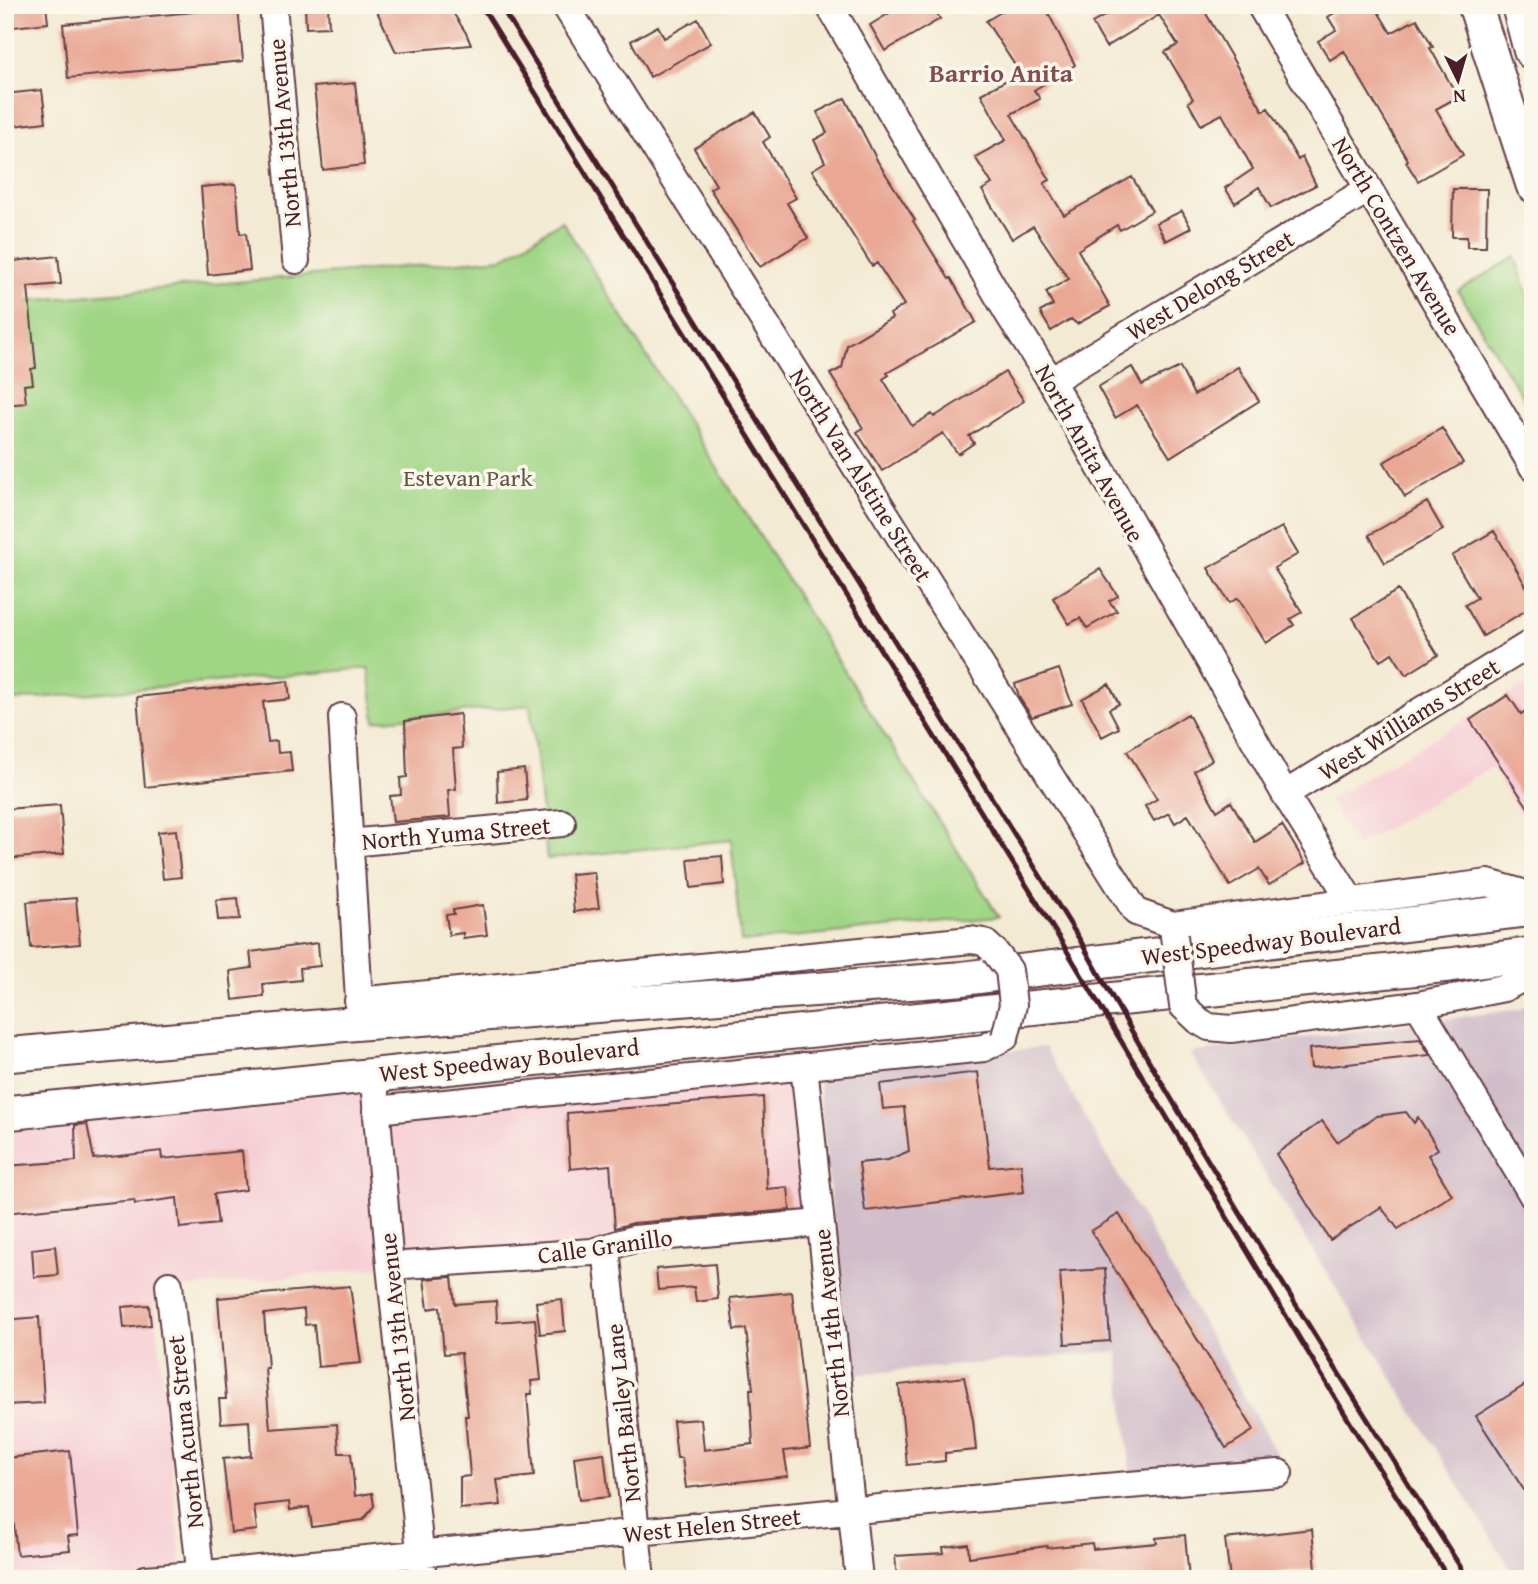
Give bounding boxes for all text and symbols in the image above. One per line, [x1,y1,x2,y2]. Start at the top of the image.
street label: North 13th Avenue [258,37,310,229]
north arrow [1422,46,1492,116]
district label: Barrio Anita [929,53,1074,92]
text: N [1452,82,1467,111]
street label: North Contzen Avenue [1324,130,1470,342]
street label: West Delong Street [1119,221,1301,349]
street label: North Anita Avenue [1027,358,1153,548]
street label: North Van Alstine Street [781,361,941,589]
park label: Estevan Park [403,460,533,495]
street label: West Williams Street [1312,649,1507,789]
street label: North Yuma Street [360,807,552,859]
street label: West Speedway Boulevard [1139,908,1403,974]
street label: West Speedway Boulevard [377,1029,641,1091]
street label: Calle Granillo [535,1219,675,1273]
street label: North 14th Avenue [804,1227,858,1419]
street label: North 13th Avenue [370,1231,424,1423]
street label: North Bailey Lane [596,1322,650,1504]
street label: North Acuna Street [157,1333,213,1530]
street label: West Helen Street [621,1498,803,1552]

